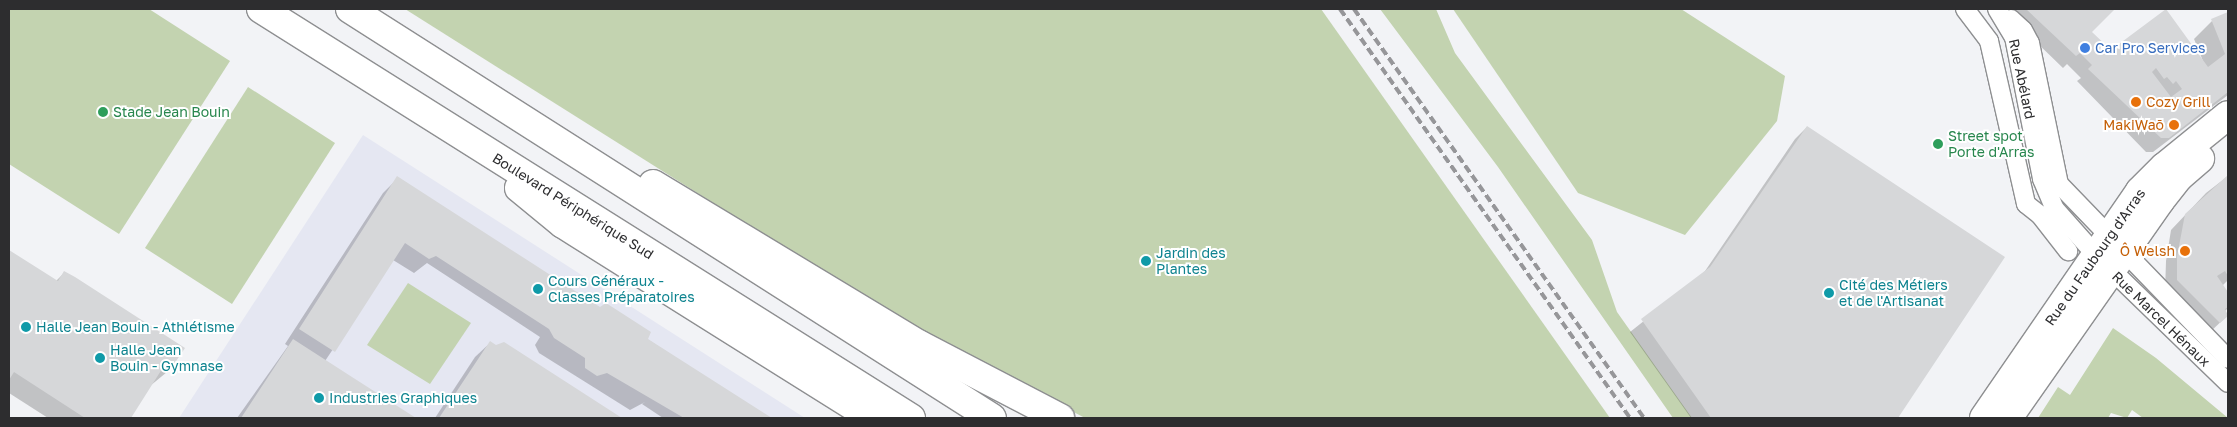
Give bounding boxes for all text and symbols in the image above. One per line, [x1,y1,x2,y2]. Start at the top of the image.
street label: Rue Abélard [2005,37,2039,121]
place label: Car Pro Services [2095,40,2206,56]
marker: Car Pro Services [2079,42,2091,54]
place label: Cozy Grill [2146,94,2211,110]
marker: Cozy Grill [2130,96,2142,108]
place label: Stade Jean Bouin [113,104,230,120]
marker: Stade Jean Bouin [97,106,109,118]
place label: MakiWaō [2103,117,2164,133]
marker: MakiWaō [2168,119,2180,131]
place label: Street spot Porte d'Arras [1948,128,2034,160]
marker: Street spot Porte d'Arras [1932,138,1944,150]
street label: Boulevard Périphérique Sud [489,149,657,263]
street label: Rue du Faubourg d'Arras [2041,185,2149,329]
place label: Ô Welsh [2120,243,2175,259]
place label: Jardin des Plantes [1156,245,1226,278]
marker: Ô Welsh [2179,245,2191,257]
marker: Jardin des Plantes [1140,255,1152,267]
street label: Rue Marcel Hénaux [2108,268,2214,370]
place label: Cours Généraux - Classes Préparatoires [548,273,695,306]
place label: Cité des Métiers et de l'Artisanat [1839,277,1948,310]
marker: Cours Généraux - Classes Préparatoires [532,283,544,295]
marker: Cité des Métiers et de l'Artisanat [1823,287,1835,299]
place label: Halle Jean Bouin - Athlétisme [36,319,235,335]
marker: Halle Jean Bouin - Athlétisme [20,321,32,333]
place label: Halle Jean Bouin - Gymnase [110,342,223,374]
marker: Halle Jean Bouin - Gymnase [94,352,106,364]
place label: Industries Graphiques [329,390,477,406]
marker: Industries Graphiques [313,392,325,404]

